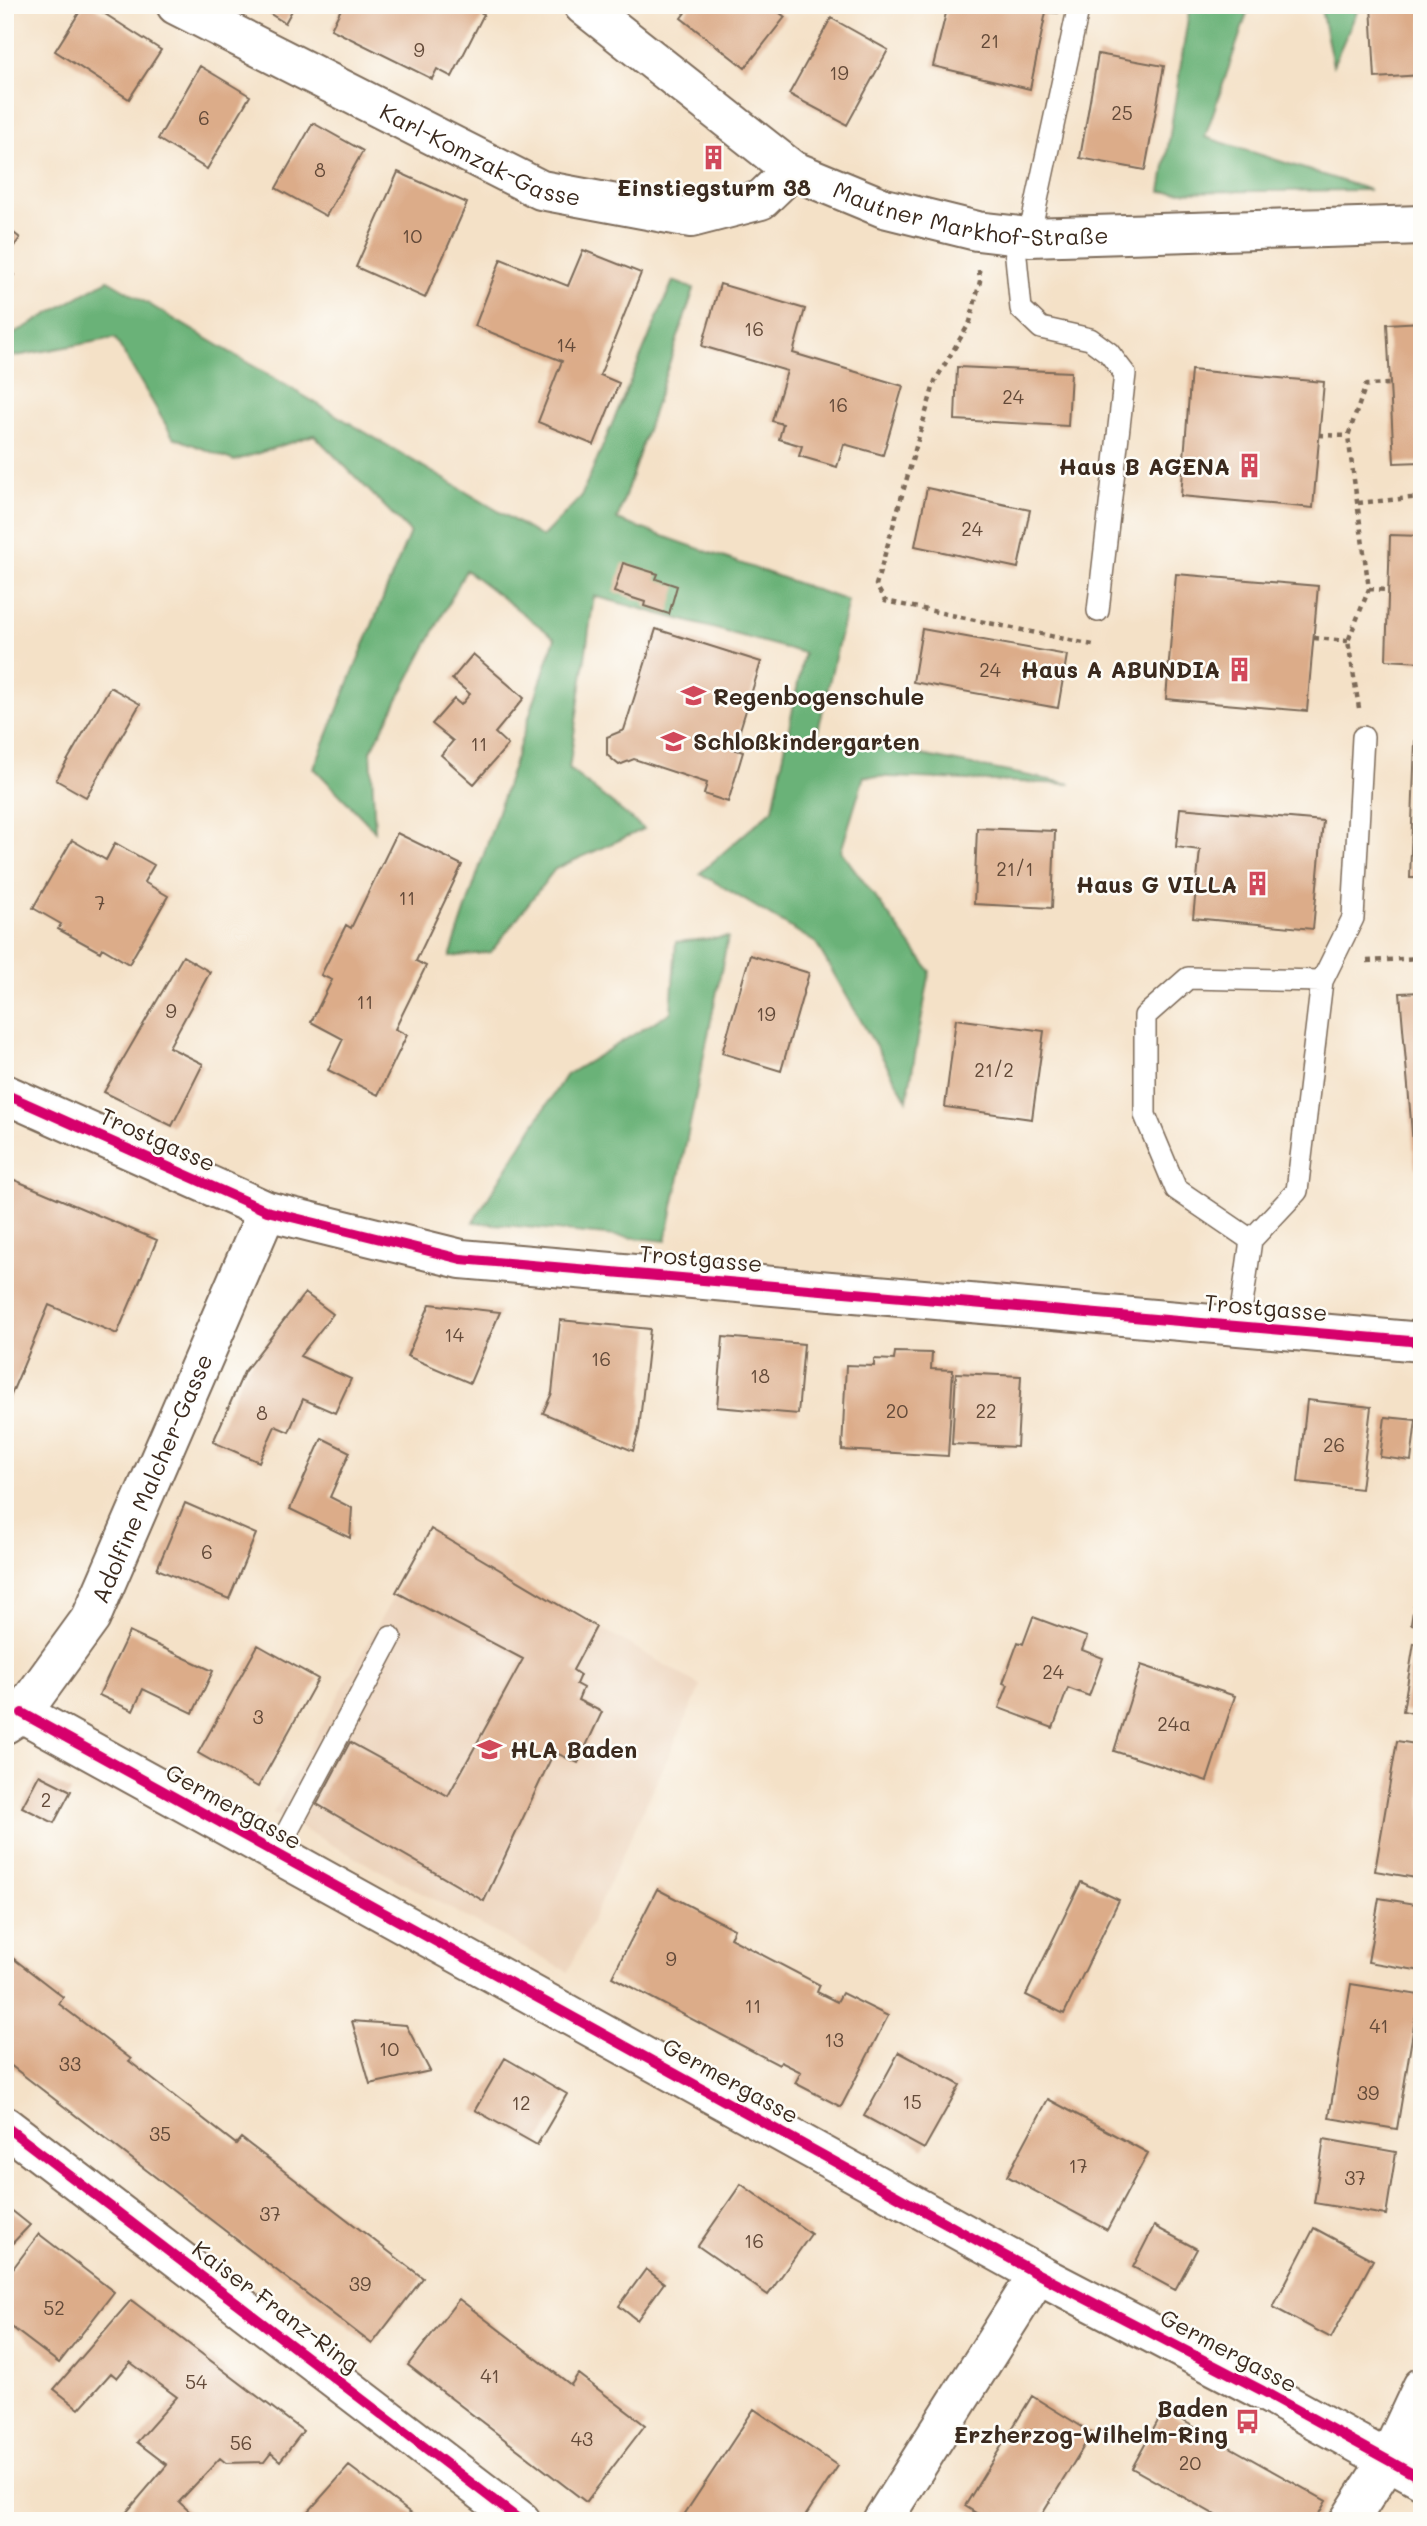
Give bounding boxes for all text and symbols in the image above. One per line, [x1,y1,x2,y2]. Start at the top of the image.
house number: 21 [980,28,1000,53]
house number: 9 [413,37,425,62]
house number: 19 [829,60,849,85]
street label: Karl-Komzak-Gasse [375,96,583,212]
house number: 25 [1111,100,1133,125]
house number: 6 [198,105,210,130]
building icon: Einstiegsturm 38 [700,143,728,171]
house number: 8 [314,157,326,182]
place label: Einstiegsturm 38 [617,172,811,202]
street label: Mautner Markhof-Straße [829,174,1109,252]
house number: 10 [402,223,422,248]
house number: 16 [744,316,764,341]
house number: 14 [556,332,576,357]
house number: 24 [1002,384,1024,409]
house number: 16 [828,392,848,417]
place label: Haus B AGENA [1059,451,1230,481]
building icon: Haus B AGENA [1236,452,1264,480]
house number: 24 [961,516,983,541]
place label: Haus A ABUNDIA [1021,654,1220,684]
building icon: Haus A ABUNDIA [1226,655,1254,683]
house number: 24 [979,657,1001,682]
place label: Regenbogenschule [713,681,924,711]
school or university icon: Regenbogenschule [679,682,707,710]
place label: Schloßkindergarten [693,726,920,756]
school or university icon: Schloßkindergarten [659,727,687,755]
house number: 11 [471,731,488,756]
house number: 21/1 [996,856,1034,881]
place label: Haus G VILLA [1076,869,1237,899]
building icon: Haus G VILLA [1243,870,1271,898]
house number: 11 [399,885,416,910]
house number: 7 [95,890,105,915]
house number: 11 [357,989,374,1014]
house number: 9 [165,998,177,1023]
house number: 19 [756,1001,776,1026]
house number: 21/2 [974,1057,1014,1082]
street label: Trostgasse [95,1100,221,1178]
street label: Trostgasse [638,1238,764,1278]
street label: Trostgasse [1203,1287,1329,1327]
house number: 14 [444,1322,464,1347]
house number: 16 [591,1346,611,1371]
street label: Adolfine Malcher-Gasse [84,1349,219,1608]
house number: 18 [750,1363,770,1388]
house number: 20 [886,1398,908,1423]
house number: 22 [975,1398,997,1423]
house number: 8 [256,1400,268,1425]
house number: 26 [1323,1432,1345,1457]
house number: 6 [201,1539,213,1564]
house number: 24 [1042,1659,1064,1684]
house number: 3 [252,1704,264,1729]
house number: 24a [1157,1711,1191,1736]
place label: HLA Baden [510,1734,637,1764]
school or university icon: HLA Baden [476,1735,504,1763]
street label: Germergasse [161,1756,307,1856]
house number: 2 [41,1787,51,1812]
house number: 9 [665,1946,677,1971]
house number: 11 [745,1993,762,2018]
house number: 41 [1369,2013,1389,2038]
house number: 13 [824,2027,844,2052]
street label: Germergasse [658,2030,804,2130]
house number: 10 [379,2036,399,2061]
house number: 33 [59,2051,81,2076]
house number: 39 [1357,2080,1379,2105]
house number: 15 [902,2089,922,2114]
house number: 12 [511,2090,531,2115]
house number: 35 [149,2121,171,2146]
house number: 17 [1068,2153,1088,2178]
house number: 37 [1344,2165,1366,2190]
house number: 37 [259,2201,281,2226]
house number: 16 [744,2228,764,2253]
street label: Kaiser Franz-Ring [187,2233,365,2379]
house number: 39 [349,2271,371,2296]
house number: 52 [43,2295,65,2320]
street label: Germergasse [1155,2301,1303,2399]
house number: 41 [480,2363,500,2388]
house number: 54 [185,2369,207,2394]
place label: Baden Erzherzog-Wilhelm-Ring [953,2393,1228,2449]
bus stop icon: Baden Erzherzog-Wilhelm-Ring [1234,2407,1262,2435]
house number: 43 [571,2426,593,2451]
house number: 56 [230,2430,252,2455]
house number: 20 [1179,2450,1201,2475]

